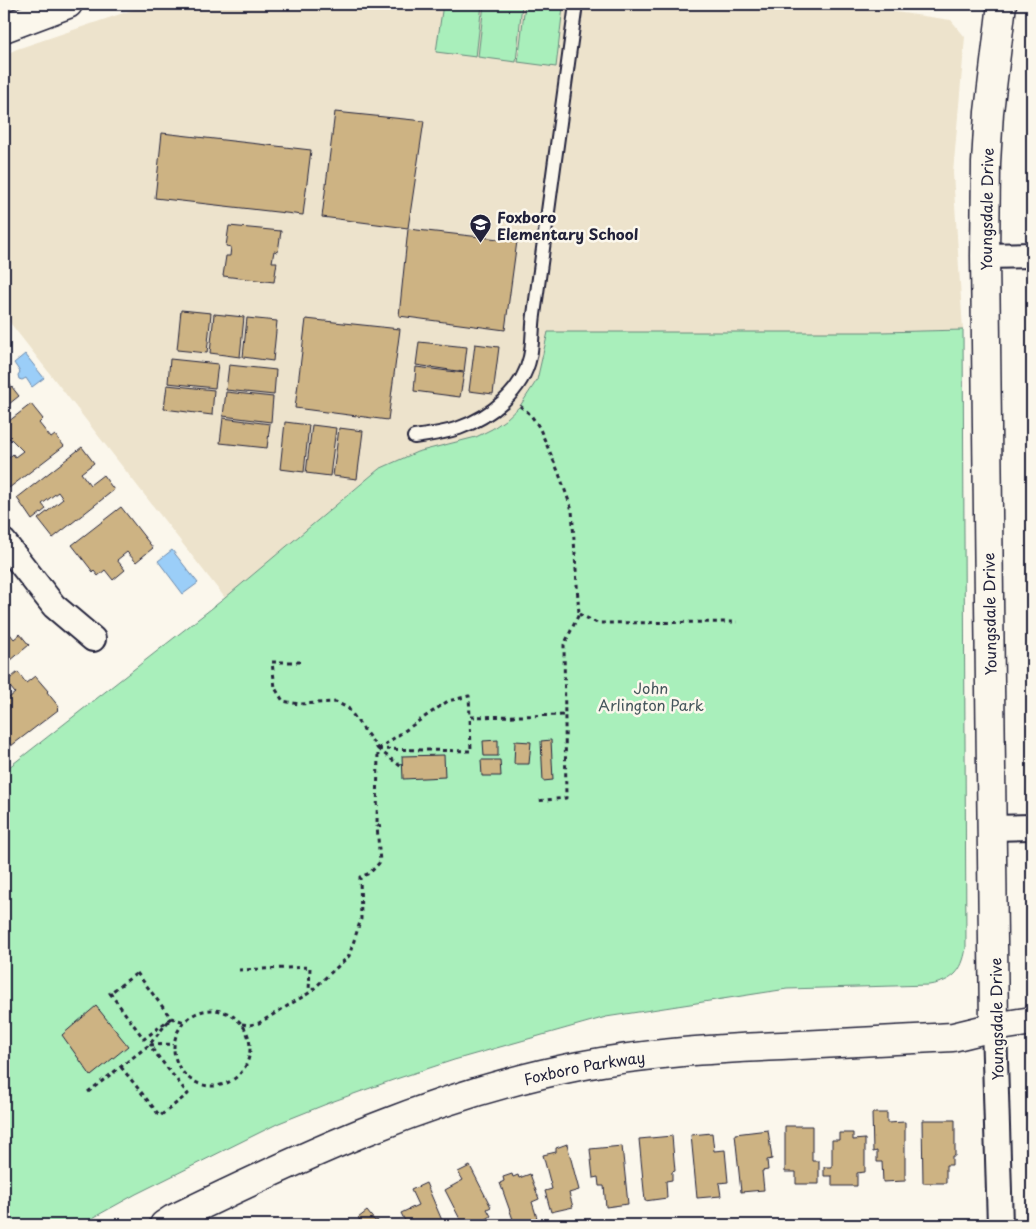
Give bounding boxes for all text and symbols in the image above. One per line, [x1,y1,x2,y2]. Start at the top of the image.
street label: Youngsdale Drive [973,147,998,271]
place label: Foxboro Elementary School [497,205,638,245]
school or university icon: Foxboro Elementary School [469,213,493,244]
street label: Youngsdale Drive [976,552,1002,676]
park label: John Arlington Park [598,676,704,716]
street label: Youngsdale Drive [983,957,1009,1081]
street label: Foxboro Parkway [521,1044,646,1090]

